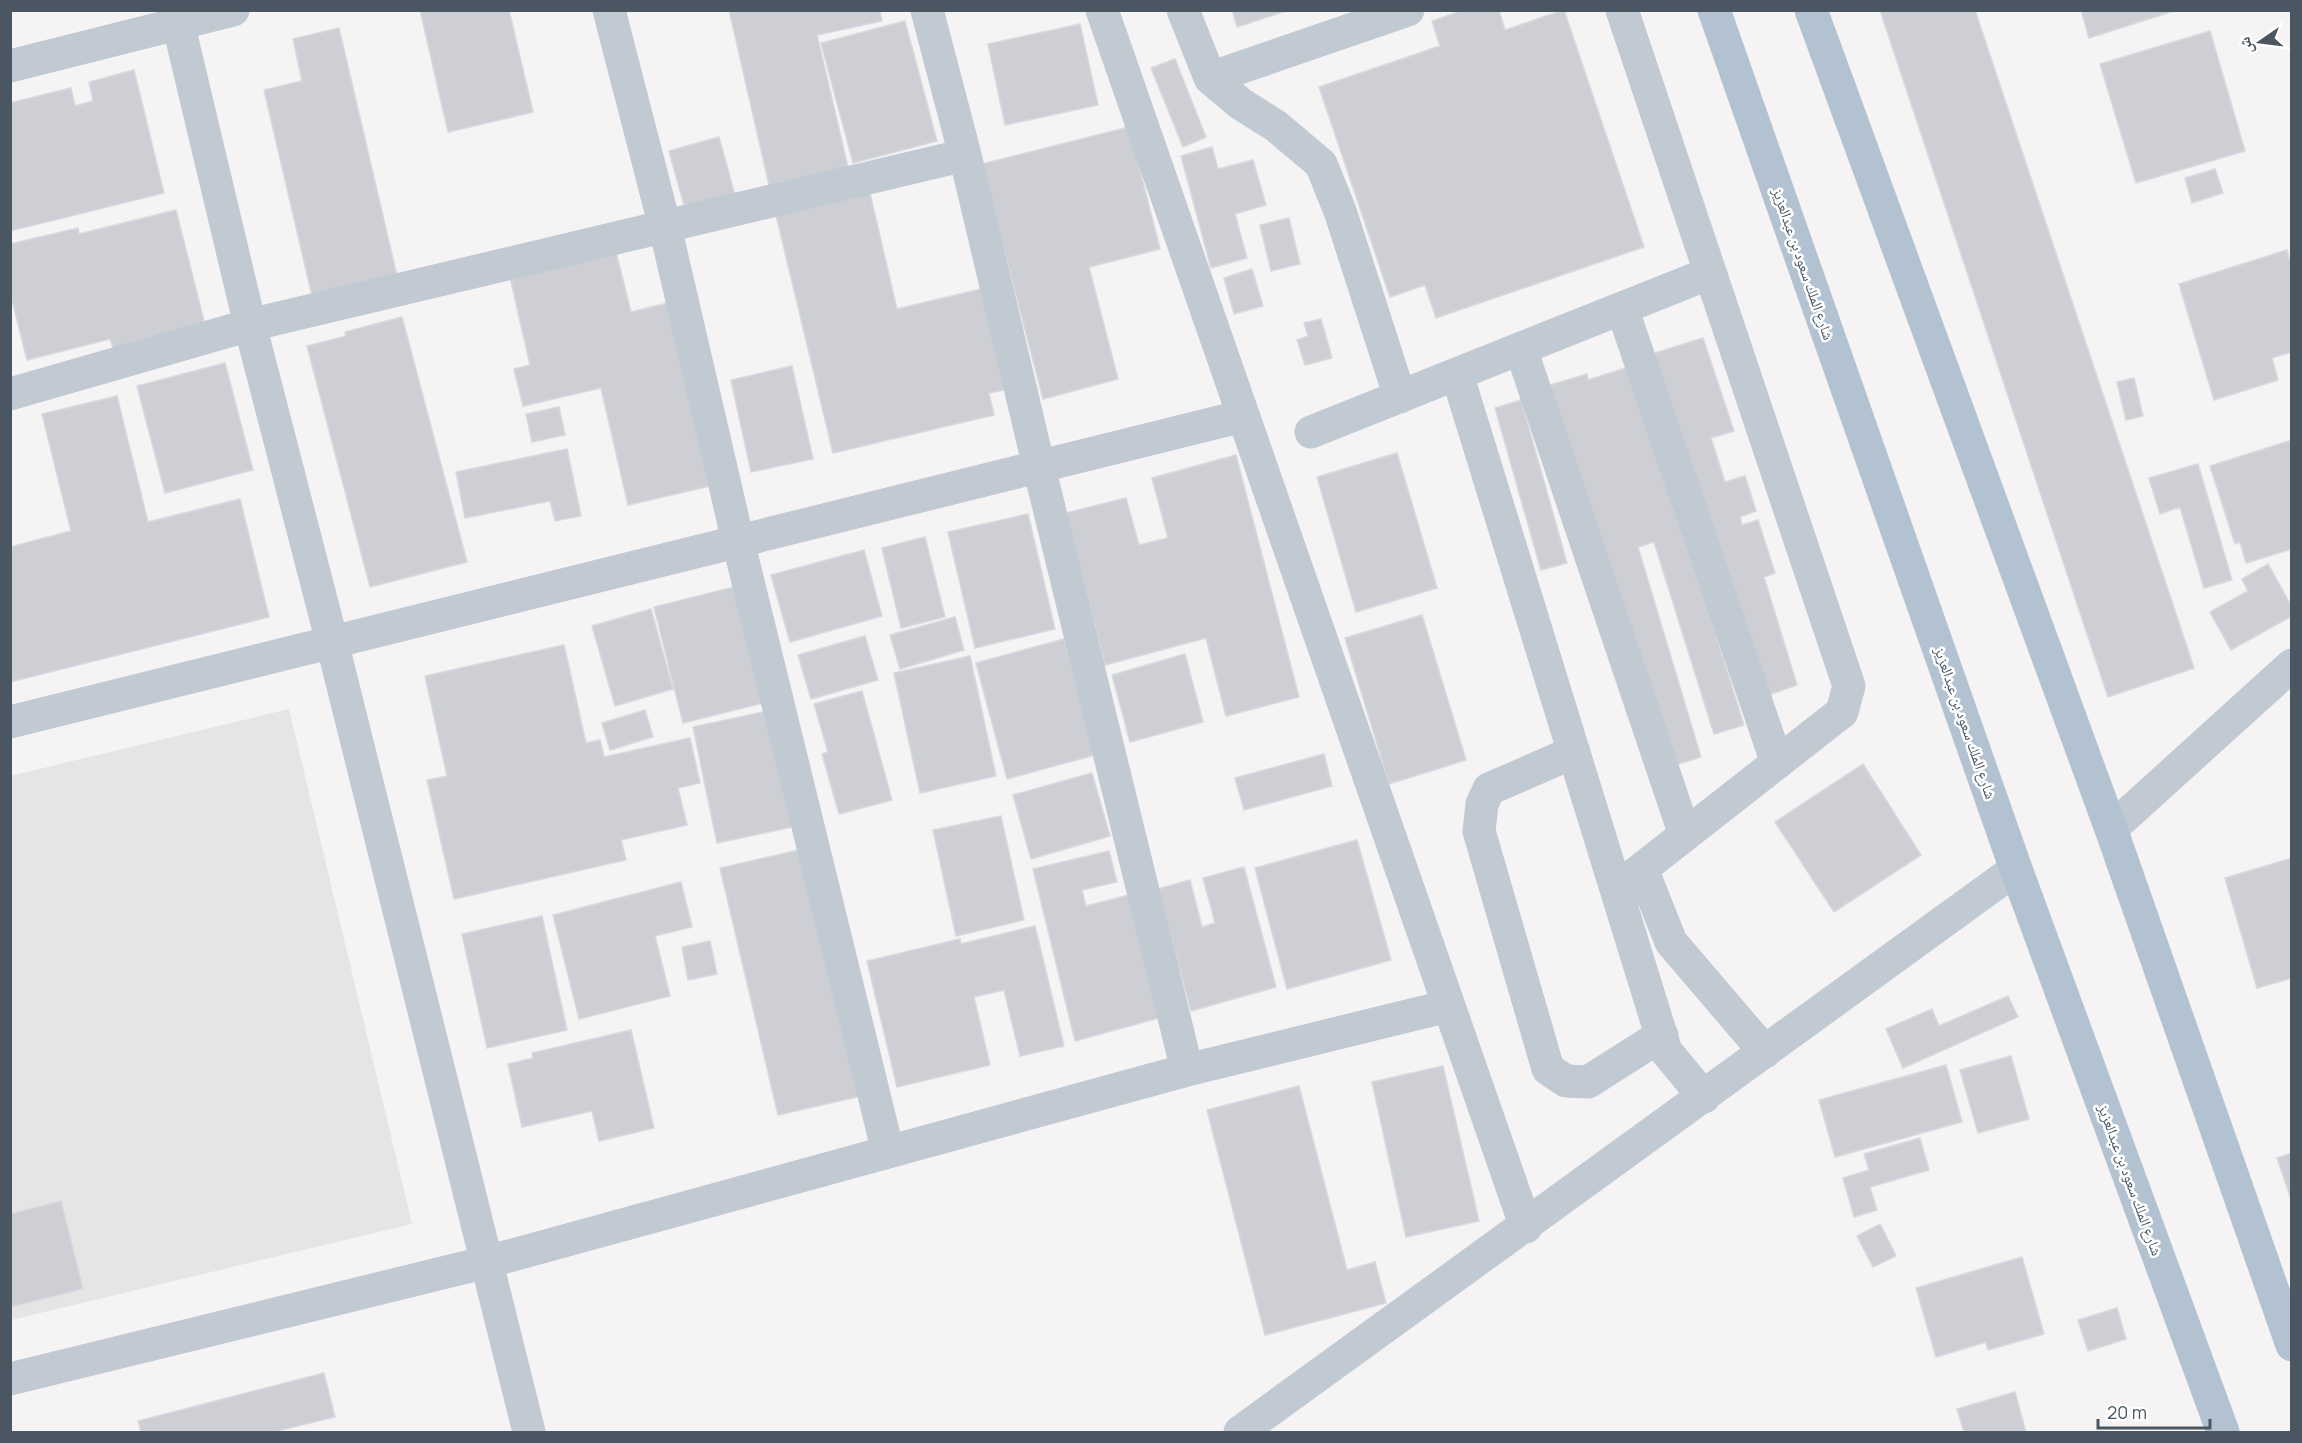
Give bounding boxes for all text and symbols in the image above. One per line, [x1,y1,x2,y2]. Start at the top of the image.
north arrow [2230,12,2290,72]
text: ش [2233,35,2258,57]
street label: شارع الملك سعود بن عبدالعزيز [1767,184,1839,343]
street label: شارع الملك سعود بن عبدالعزيز [1929,643,2001,802]
street label: شارع الملك سعود بن عبدالعزيز [2093,1100,2168,1259]
scale bar [2098,1392,2210,1430]
text: 20 m [2107,1400,2147,1424]

